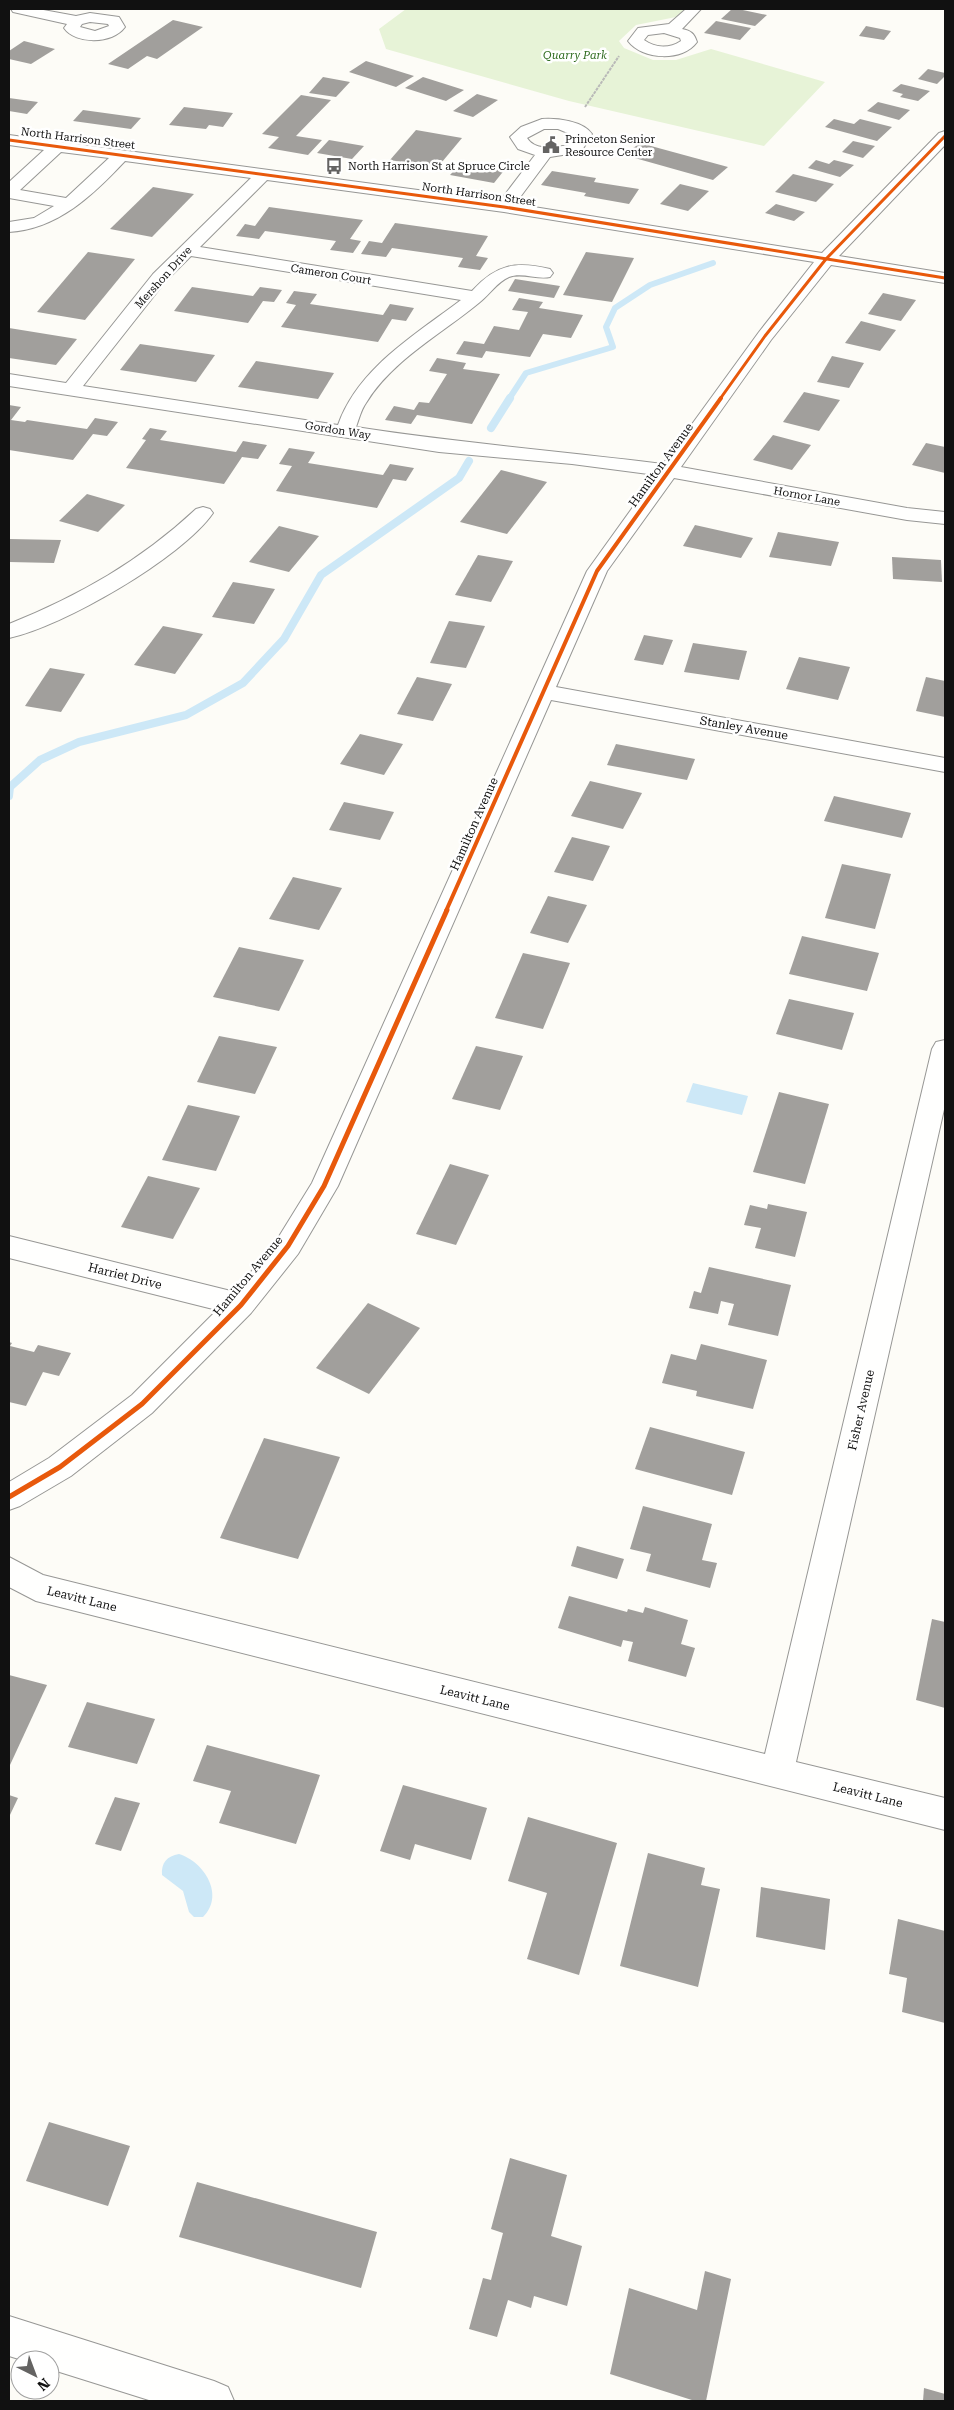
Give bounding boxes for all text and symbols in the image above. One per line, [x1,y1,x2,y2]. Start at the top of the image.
park label: Quarry Park [543,49,607,62]
street label: North Harrison Street [20,125,136,152]
place label: Princeton Senior Resource Center [565,133,655,159]
public building icon: Princeton Senior Resource Center [541,135,561,155]
bus stop icon: North Harrison St at Spruce Circle [324,156,344,176]
place label: North Harrison St at Spruce Circle [348,160,530,173]
street label: North Harrison Street [421,180,537,209]
street label: Mershon Drive [132,244,195,311]
street label: Cameron Court [290,262,372,287]
street label: Gordon Way [304,419,372,442]
street label: Hamilton Avenue [626,420,696,510]
street label: Hornor Lane [773,484,841,509]
street label: Stanley Avenue [699,713,790,743]
street label: Hamilton Avenue [447,775,501,873]
street label: Hamilton Avenue [210,1233,286,1319]
street label: Harriet Drive [87,1260,164,1292]
street label: Fisher Avenue [845,1368,877,1452]
street label: Leavitt Lane [46,1584,119,1615]
street label: Leavitt Lane [439,1683,512,1714]
street label: Leavitt Lane [832,1780,905,1811]
north arrow [10,2350,60,2400]
text: N [34,2375,53,2394]

